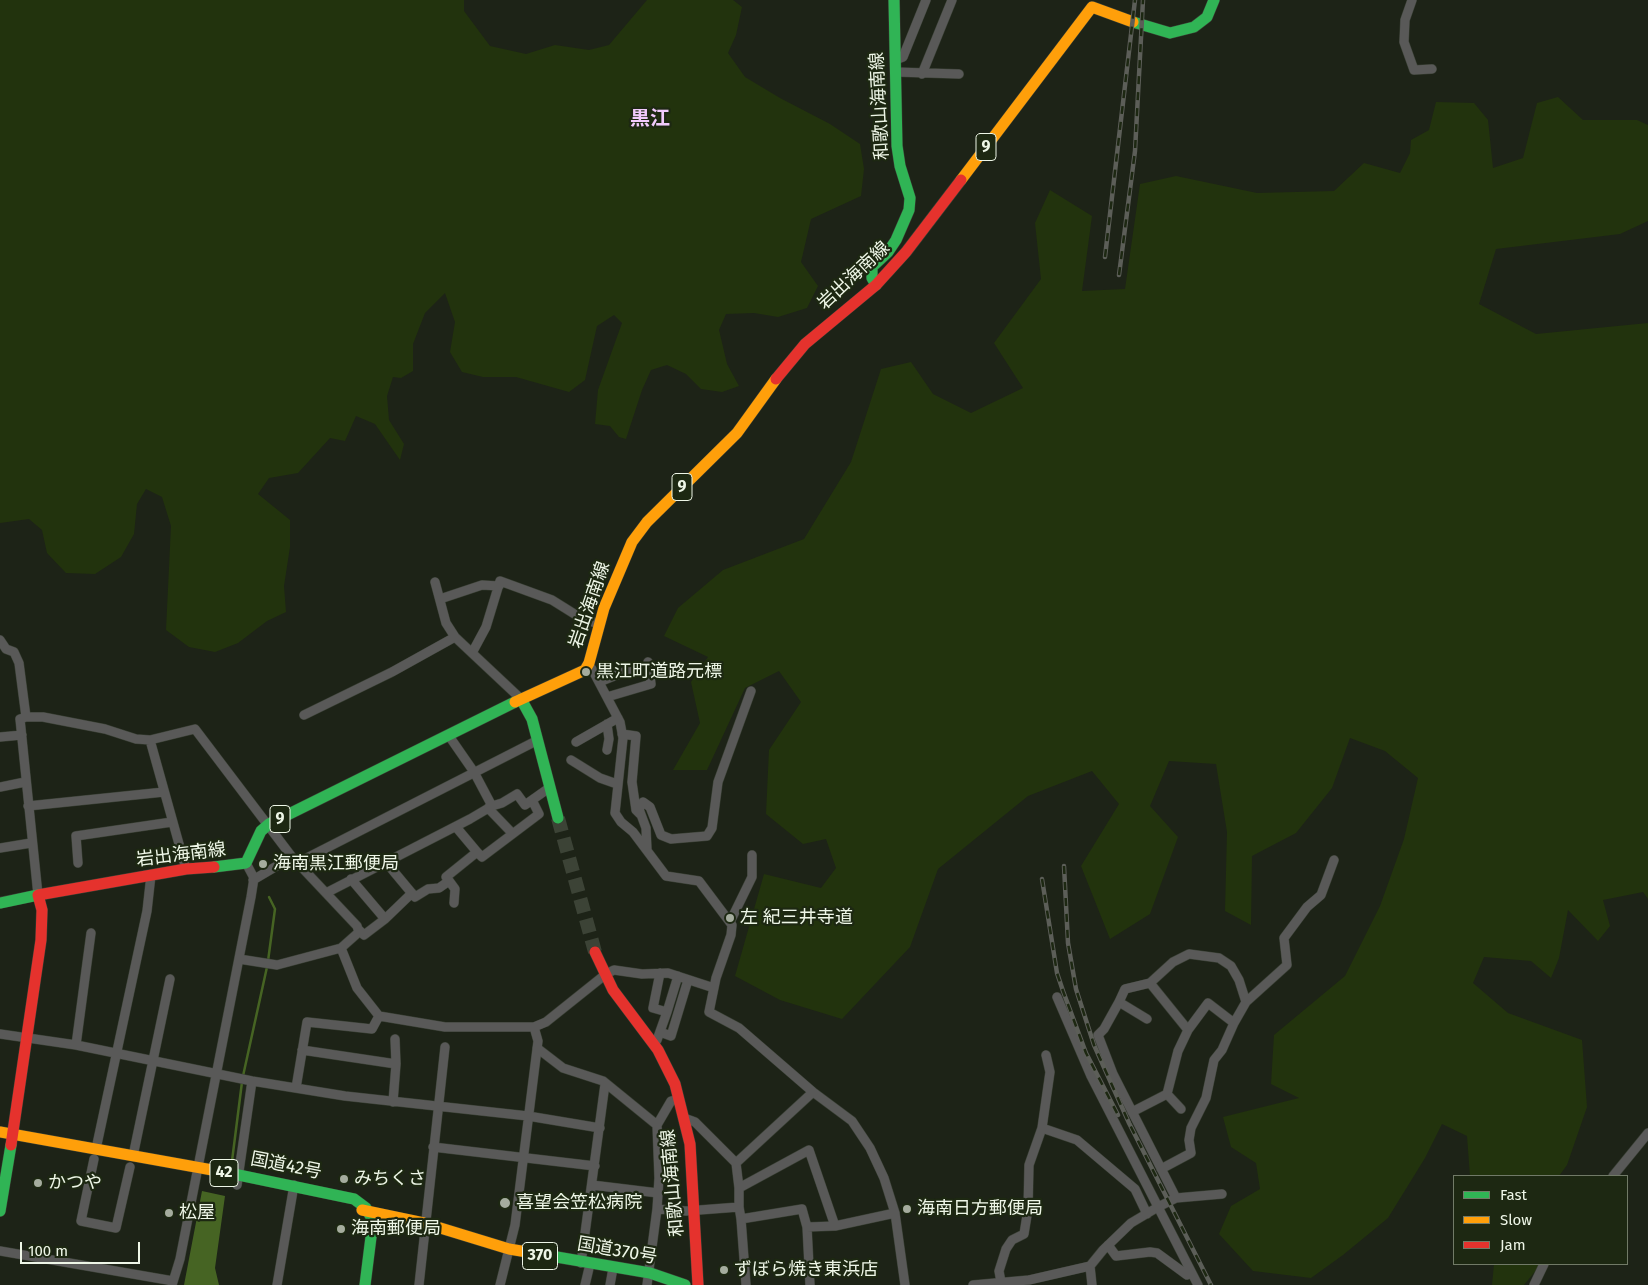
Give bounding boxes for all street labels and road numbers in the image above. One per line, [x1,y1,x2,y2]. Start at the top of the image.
street label: 和歌山海南線 [866,52,894,160]
road number: 9 [976,134,996,160]
street label: 岩出海南線 [814,237,894,315]
road number: 9 [672,474,692,501]
street label: 岩出海南線 [565,559,615,651]
road number: 9 [270,806,290,832]
street label: 岩出海南線 [135,839,227,871]
street label: 和歌山海南線 [658,1128,688,1238]
street label: 国道42号 [249,1149,323,1183]
road number: 42 [210,1160,238,1186]
street label: 国道370号 [575,1233,659,1269]
road number: 370 [522,1242,558,1270]

